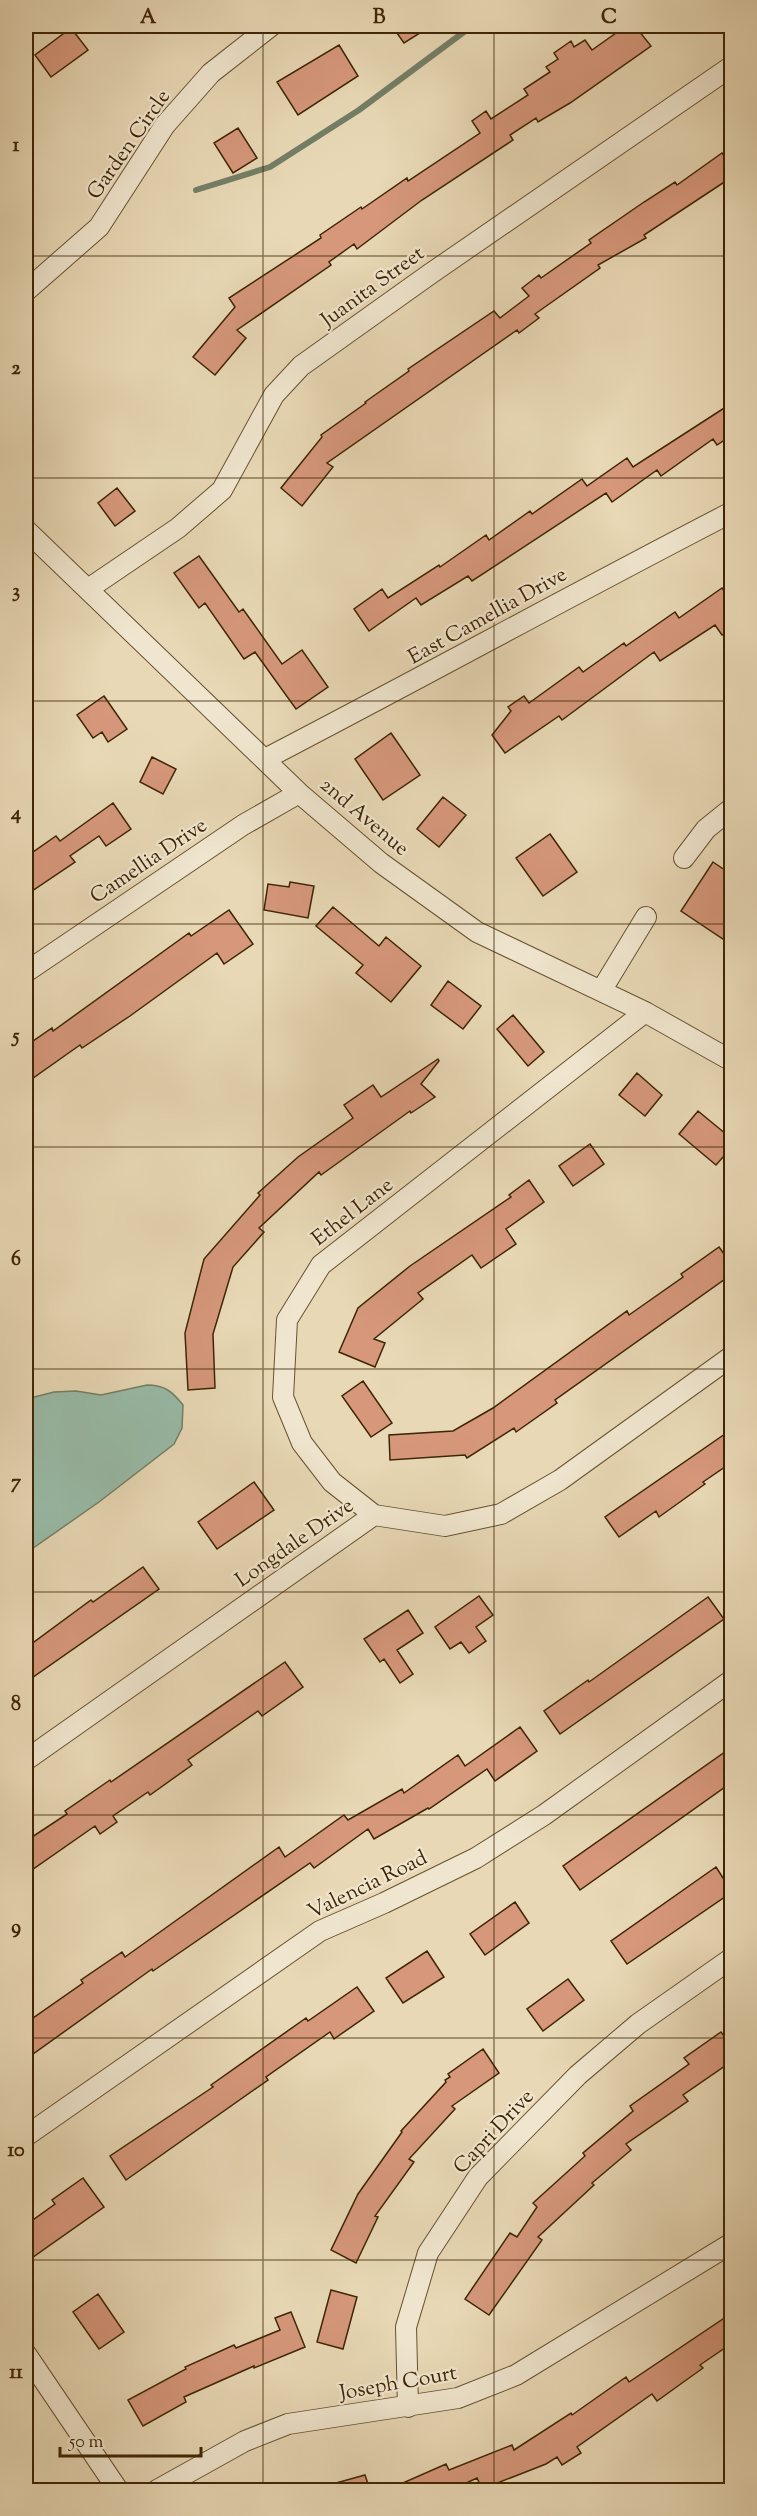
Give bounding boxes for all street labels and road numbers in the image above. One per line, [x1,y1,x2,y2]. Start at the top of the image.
street label: Garden Circle [81,84,179,206]
street label: Juanita Street [314,240,431,336]
street label: East Camellia Drive [403,561,573,673]
street label: 2nd Avenue [313,771,415,864]
street label: Camellia Drive [85,811,214,912]
street label: Ethel Lane [306,1171,400,1254]
street label: Longdale Drive [230,1492,360,1596]
street label: Valencia Road [303,1844,433,1928]
street label: Capri Drive [447,2083,542,2182]
street label: Joseph Court [336,2359,459,2409]

